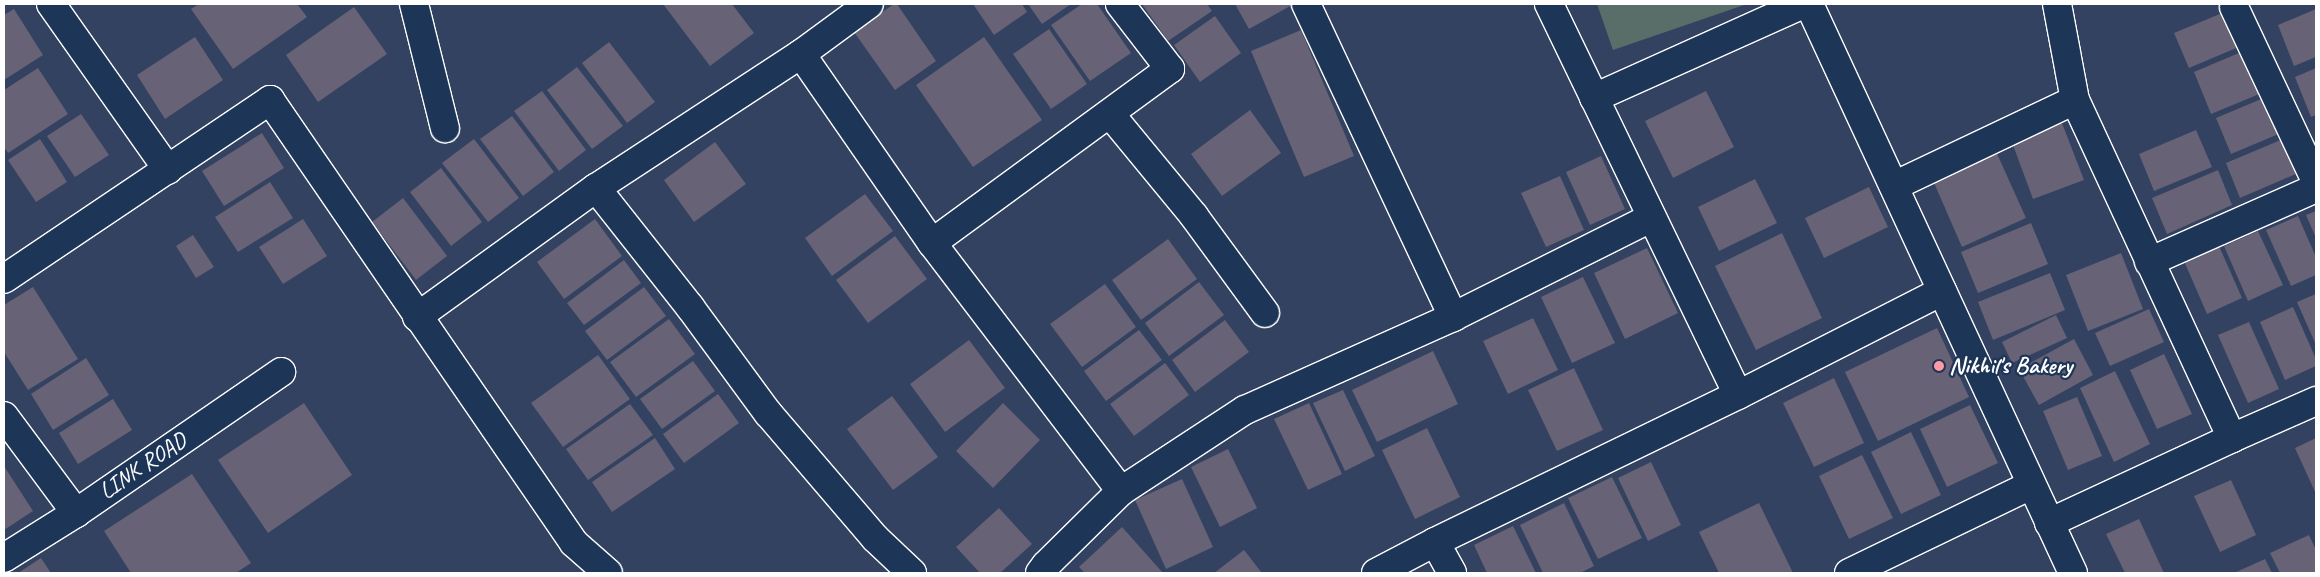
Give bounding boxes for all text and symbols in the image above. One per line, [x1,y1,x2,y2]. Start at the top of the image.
place label: Nikhil's Bakery [1949,352,2072,380]
marker: Nikhil's Bakery [1933,360,1945,372]
street label: LINK ROAD [93,426,193,506]

